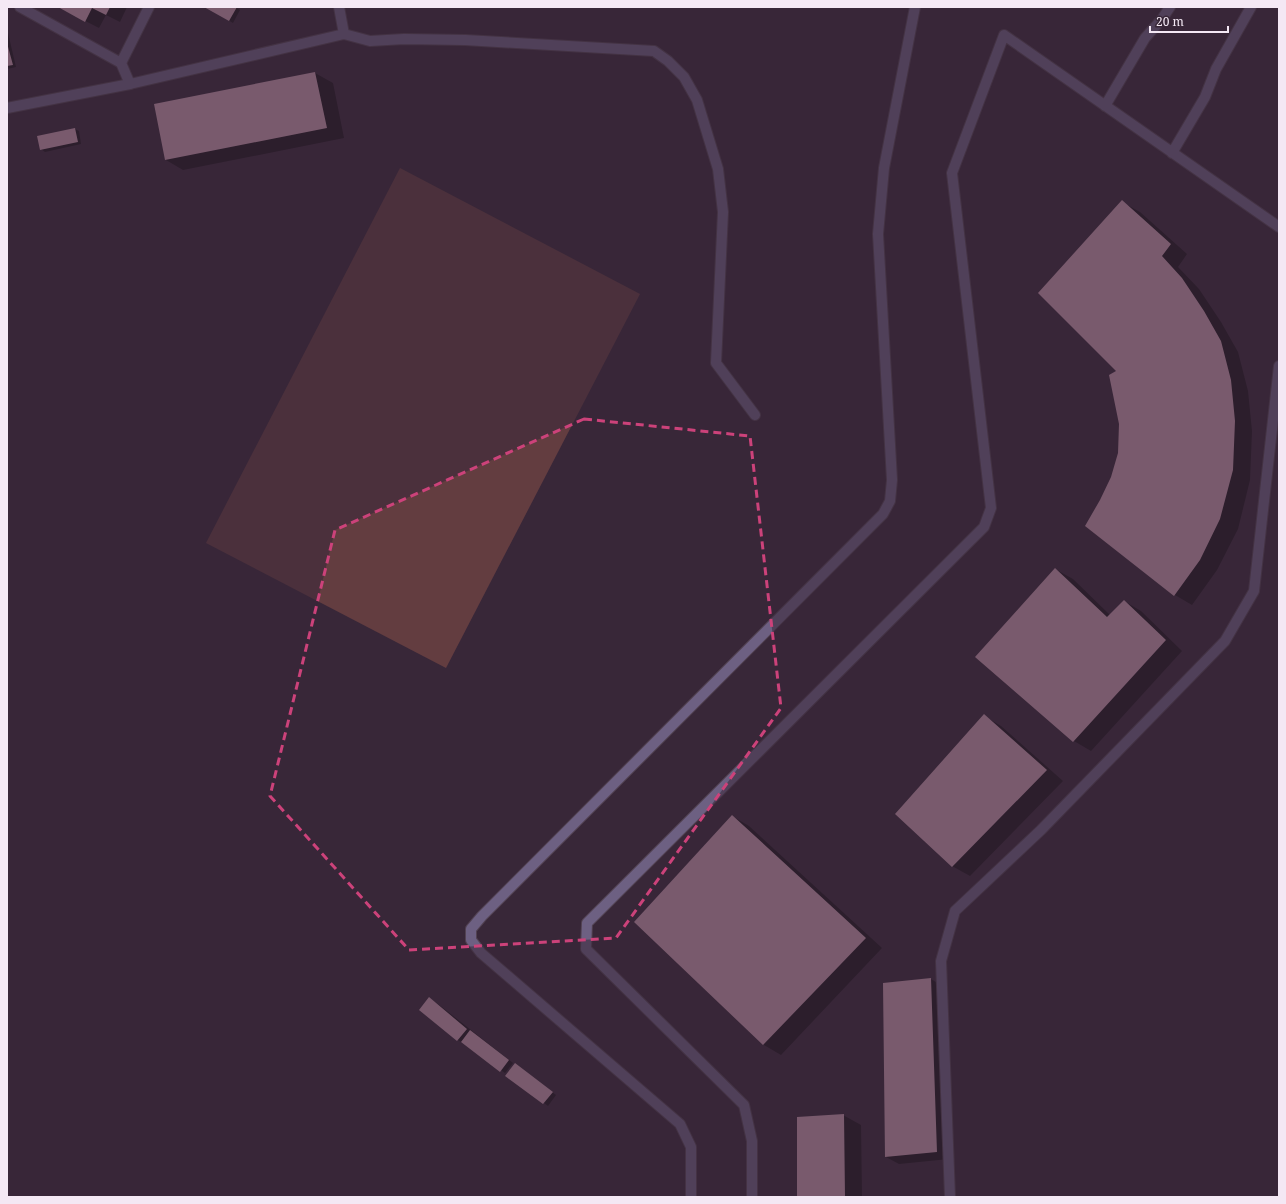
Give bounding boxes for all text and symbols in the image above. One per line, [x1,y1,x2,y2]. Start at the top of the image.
scale bar [1150,8,1228,34]
text: 20 m [1156,13,1184,30]

